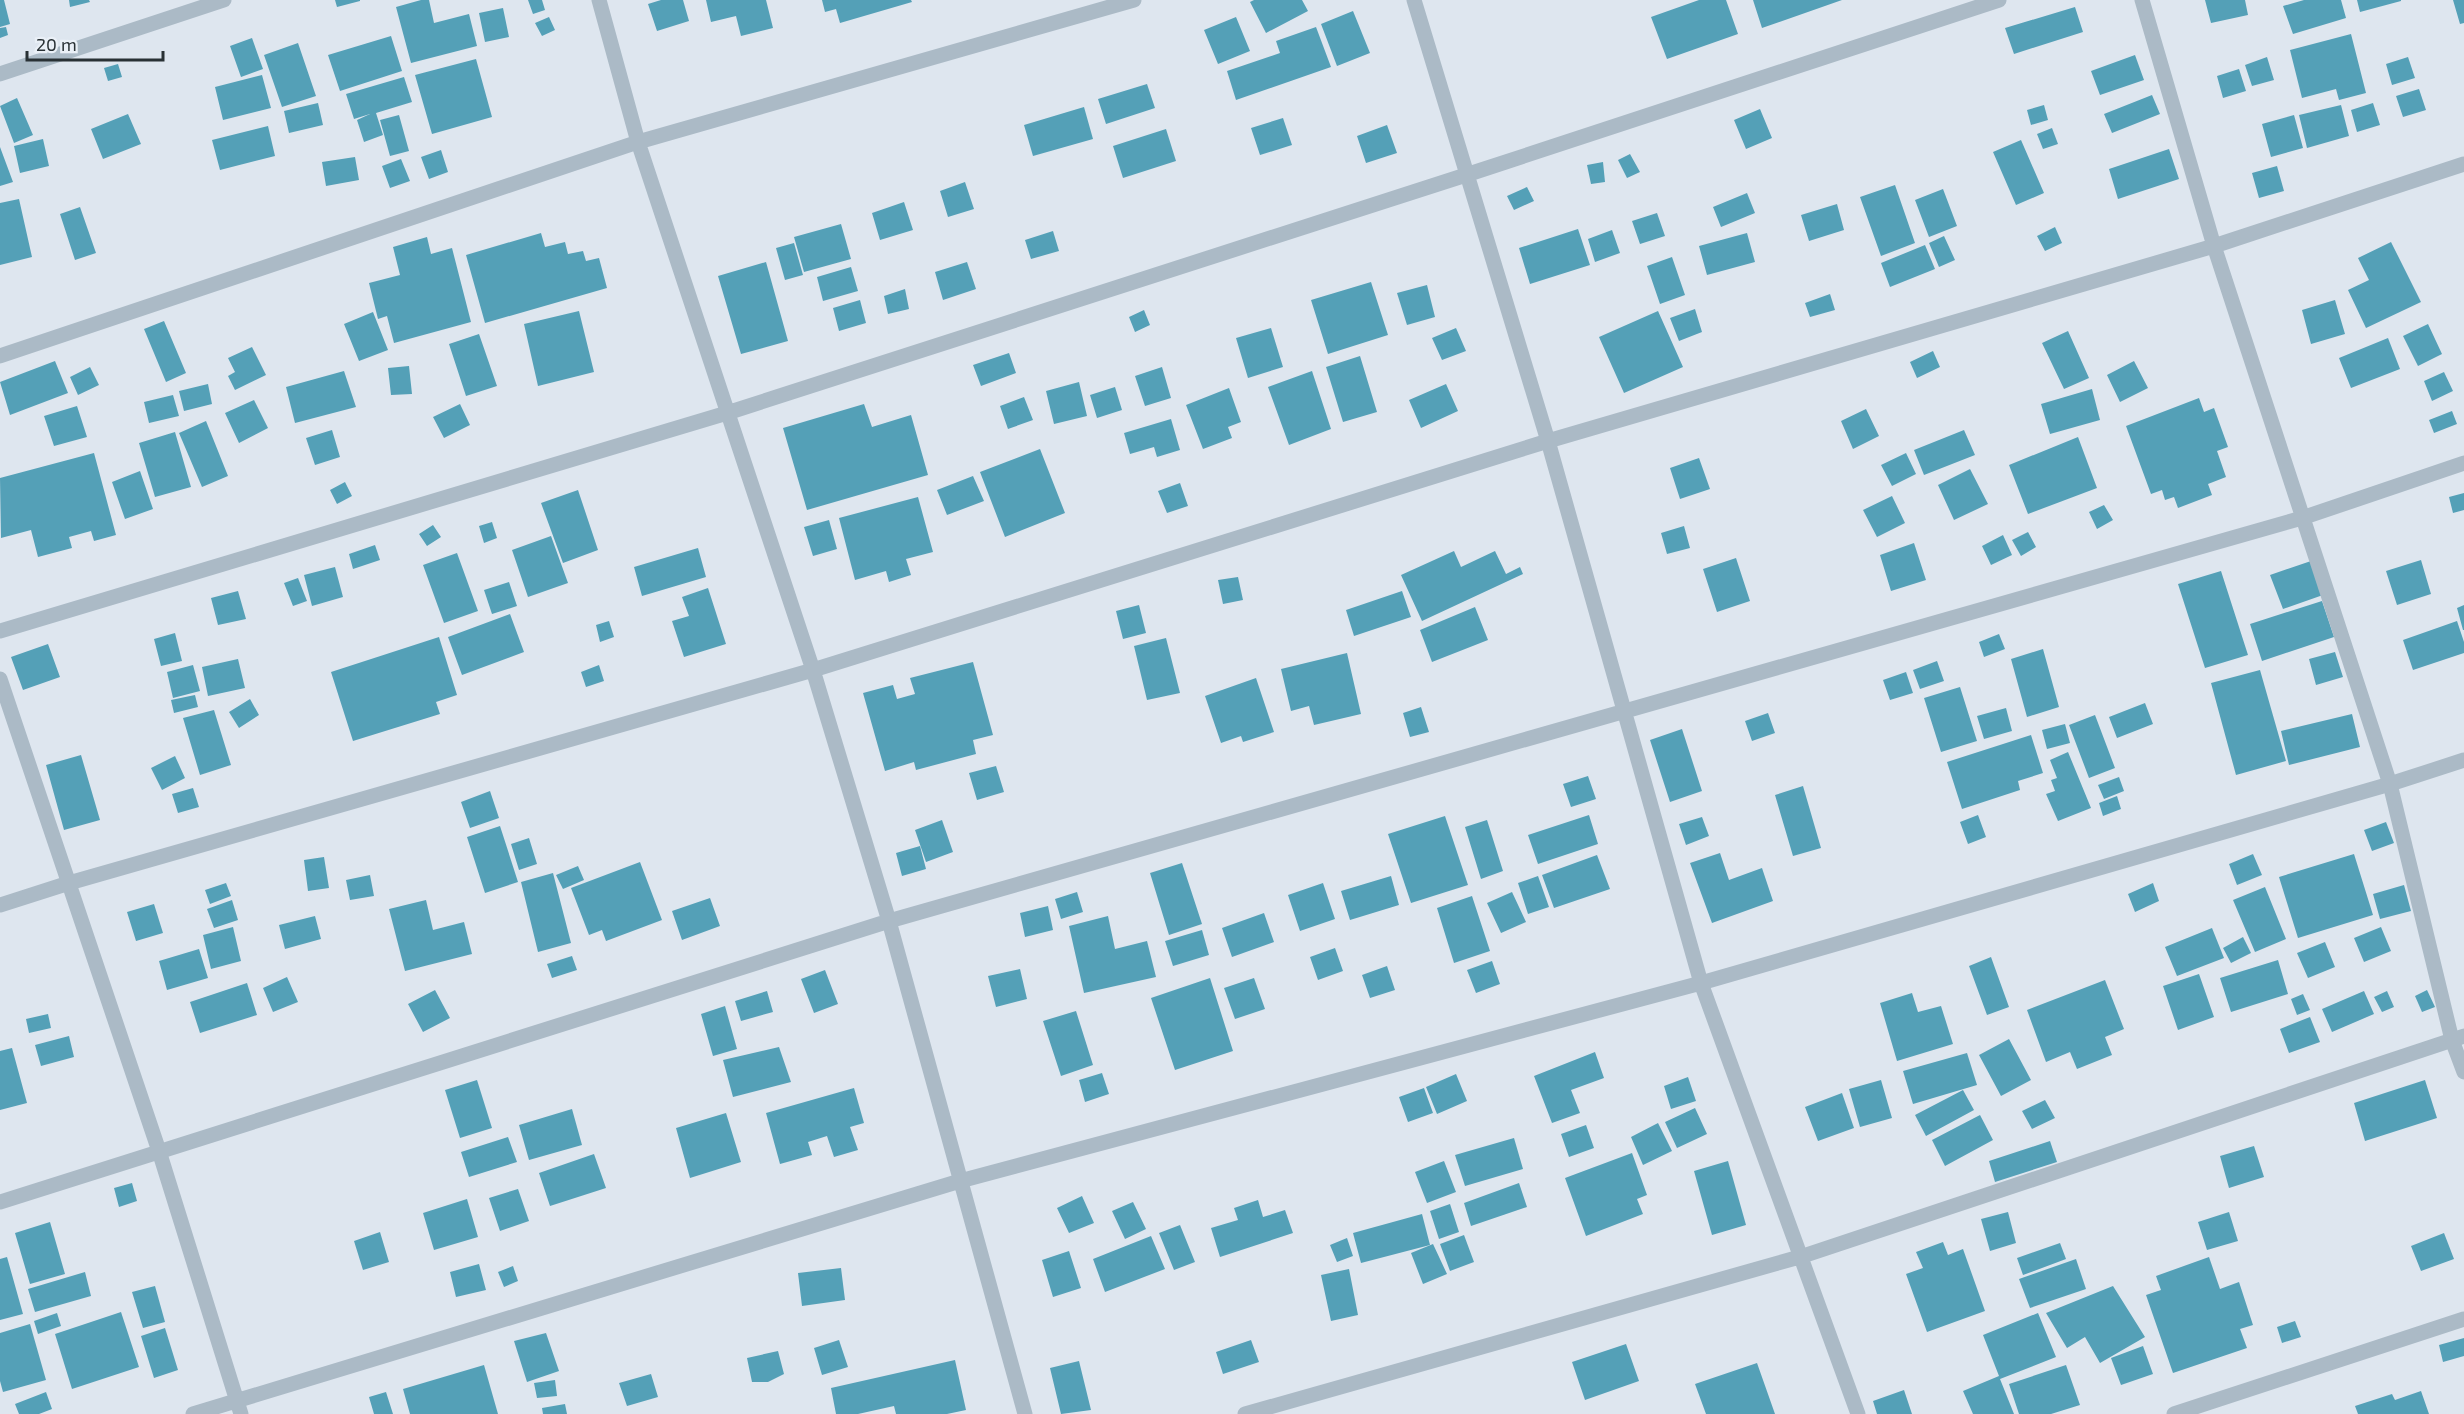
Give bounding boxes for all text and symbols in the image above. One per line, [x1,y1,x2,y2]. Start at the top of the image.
scale bar [27,24,164,62]
text: 20 m [36,33,77,55]

